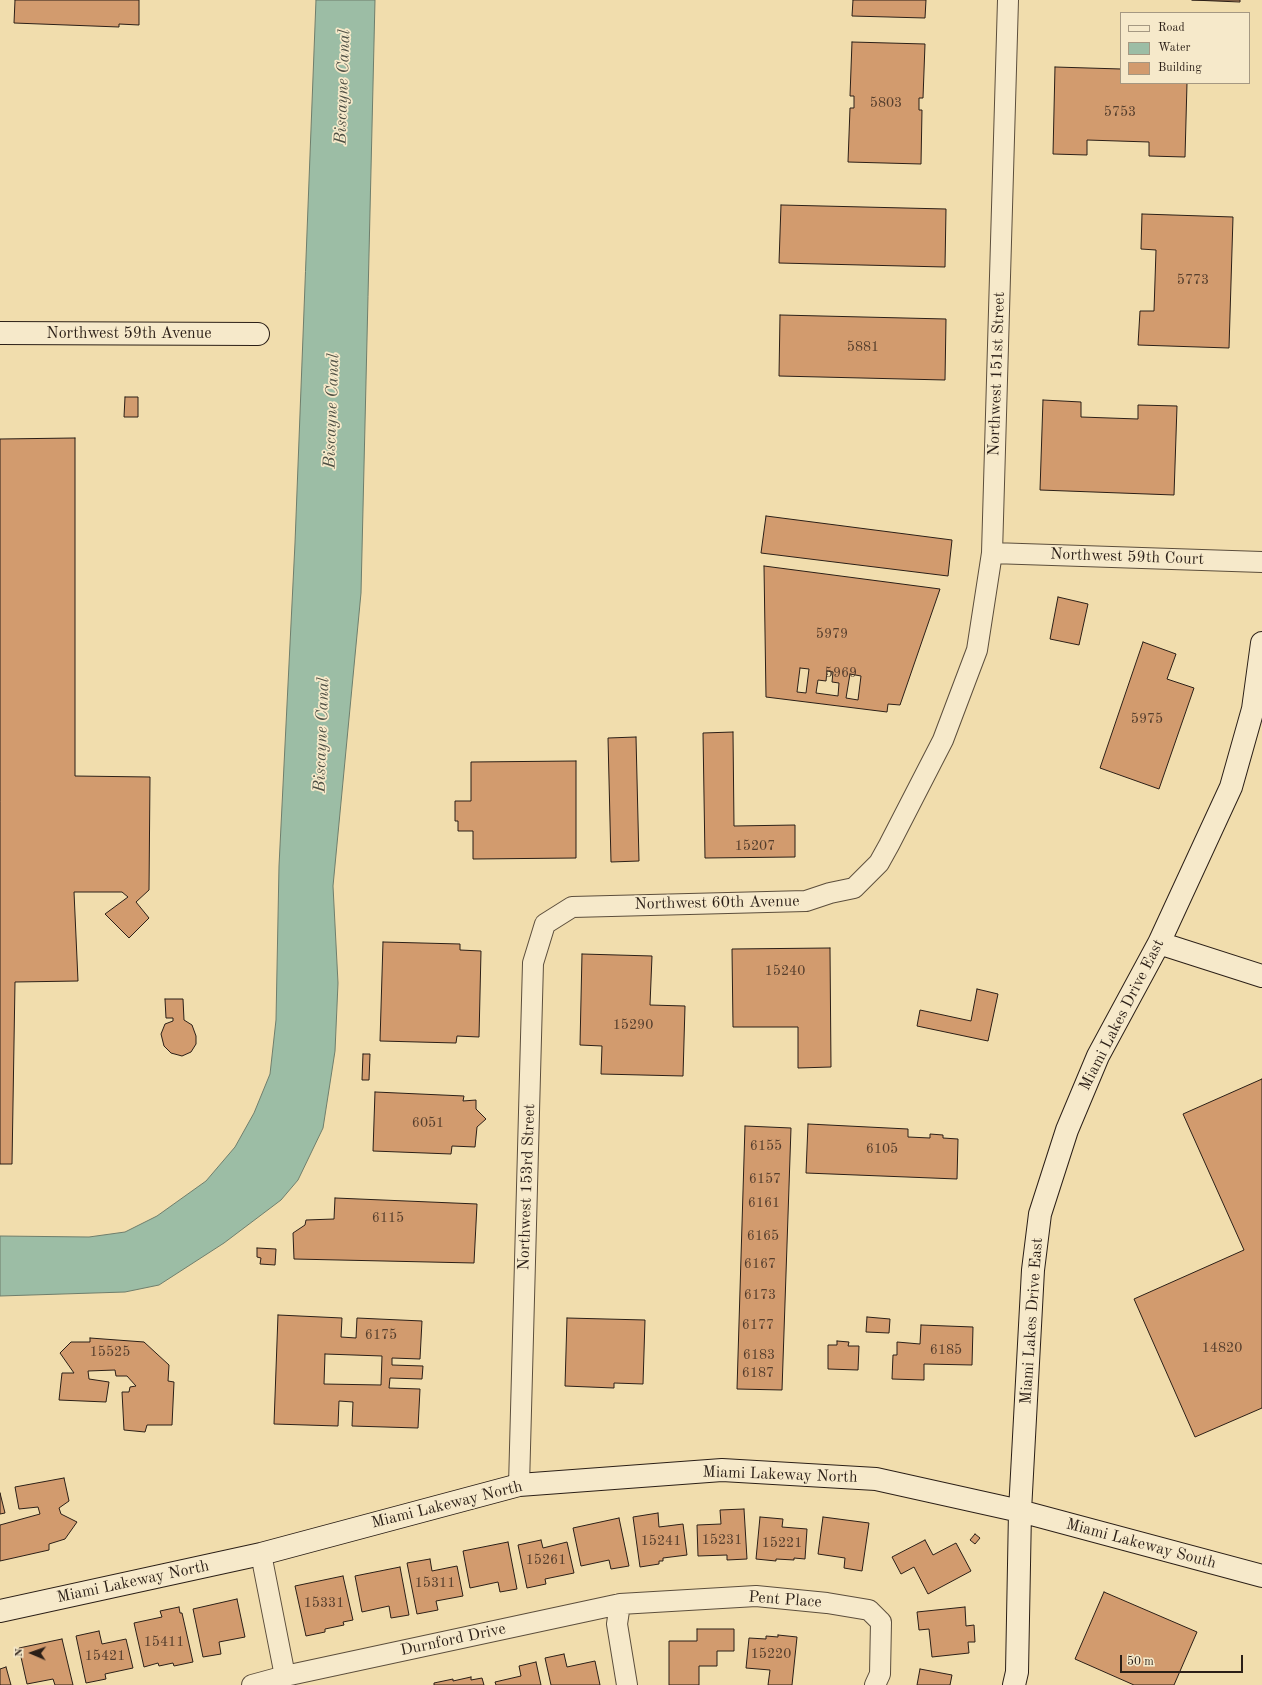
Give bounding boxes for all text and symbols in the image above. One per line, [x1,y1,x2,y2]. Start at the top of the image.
legend [1120,12,1250,84]
text: Road [1158,22,1185,34]
water label: Biscayne Canal [331,29,355,145]
text: Water [1158,42,1190,54]
text: Building [1158,62,1202,74]
house number: 5803 [870,95,902,111]
house number: 5753 [1104,104,1136,120]
house number: 5773 [1177,272,1209,288]
street label: Northwest 151st Street [985,292,1009,456]
street label: Northwest 59th Avenue [46,324,212,344]
house number: 5881 [847,339,879,355]
water label: Biscayne Canal [320,353,344,469]
street label: Northwest 59th Court [1050,545,1204,569]
house number: 5979 [816,626,848,642]
house number: 5969 [825,665,857,681]
water label: Biscayne Canal [310,677,334,793]
house number: 5975 [1131,711,1163,727]
house number: 15207 [735,838,775,854]
street label: Northwest 60th Avenue [634,892,800,914]
street label: Miami Lakes Drive East [1075,936,1169,1094]
house number: 15240 [765,963,805,979]
house number: 15290 [613,1017,653,1033]
street label: Northwest 153rd Street [514,1103,540,1271]
house number: 6051 [412,1115,444,1131]
house number: 6155 [750,1138,782,1154]
house number: 6105 [866,1141,898,1157]
house number: 6157 [749,1171,781,1187]
house number: 6161 [748,1195,780,1211]
house number: 6115 [372,1210,404,1226]
house number: 6165 [747,1228,779,1244]
street label: Miami Lakes Drive East [1017,1237,1047,1405]
house number: 6167 [744,1256,776,1272]
house number: 6173 [744,1287,776,1303]
house number: 6177 [742,1317,774,1333]
house number: 6175 [365,1327,397,1343]
house number: 14820 [1202,1340,1242,1356]
house number: 6185 [930,1342,962,1358]
house number: 15525 [90,1344,130,1360]
house number: 6183 [743,1347,775,1363]
house number: 6187 [742,1365,774,1381]
street label: Miami Lakeway North [702,1463,858,1487]
street label: Miami Lakeway North [369,1477,525,1533]
street label: Miami Lakeway South [1064,1515,1218,1573]
house number: 15231 [702,1532,742,1548]
house number: 15241 [641,1533,681,1549]
house number: 15221 [762,1535,802,1551]
house number: 15261 [526,1552,566,1568]
street label: Miami Lakeway North [55,1556,211,1608]
house number: 15311 [415,1575,455,1591]
street label: Pent Place [748,1588,822,1612]
house number: 15331 [304,1595,344,1611]
street label: Durnford Drive [399,1619,507,1661]
north arrow [12,1633,52,1673]
house number: 15411 [144,1634,184,1650]
house number: 15220 [751,1646,791,1662]
scale bar [1122,1647,1245,1673]
text: N [14,1648,25,1657]
house number: 15421 [85,1648,125,1664]
text: 50 m [1127,1656,1154,1668]

